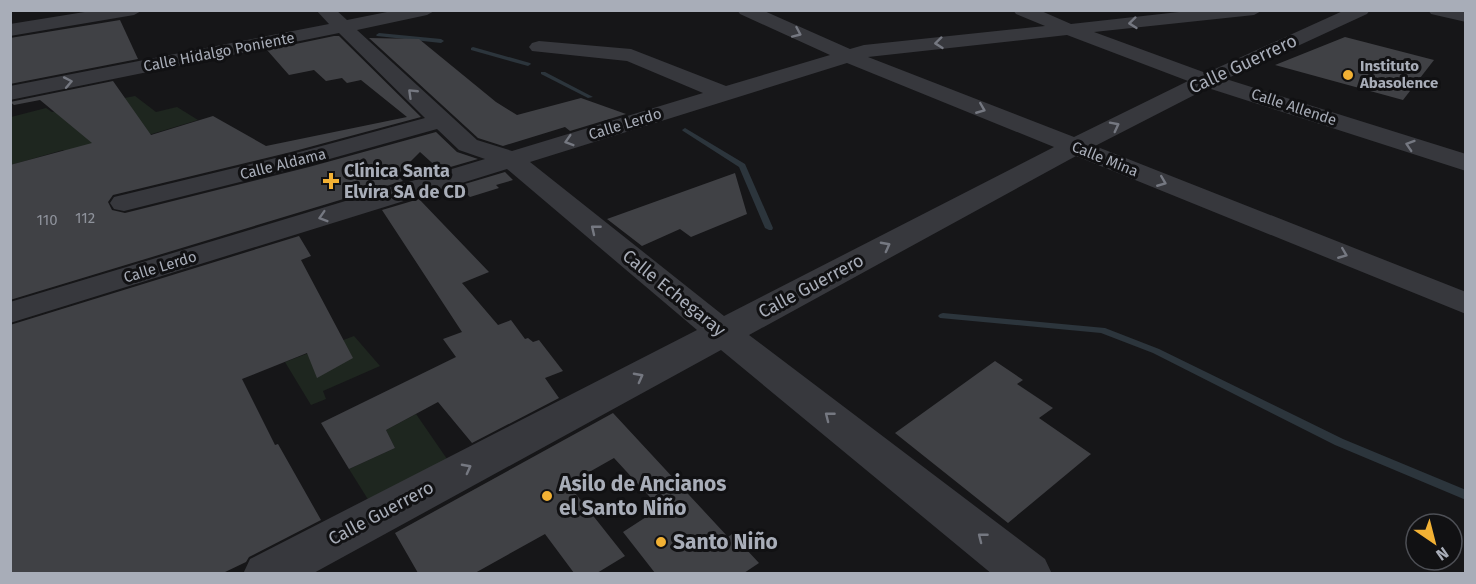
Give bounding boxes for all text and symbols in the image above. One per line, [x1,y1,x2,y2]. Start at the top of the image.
one-way arrow [1129,16,1138,29]
one-way arrow [791,26,802,38]
street label: Calle Hidalgo Poniente [142,29,296,75]
street label: Calle Guerrero [1186,29,1300,99]
one-way arrow [935,36,944,49]
place label: Instituto Abasolence [1359,57,1438,92]
marker: Instituto Abasolence [1341,68,1355,82]
one-way arrow [63,76,73,89]
street label: Calle Allende [1249,85,1339,129]
one-way arrow [409,90,420,101]
one-way arrow [975,102,986,114]
street label: Calle Lerdo [586,104,664,144]
one-way arrow [1108,122,1119,134]
one-way arrow [564,134,575,146]
street label: Calle Mina [1069,138,1141,180]
one-way arrow [1405,140,1416,152]
street label: Calle Aldama [238,145,328,183]
place label: Clínica Santa Elvira SA de CD [344,160,466,203]
marker: Clínica Santa Elvira SA de CD [322,172,340,190]
one-way arrow [1156,175,1167,187]
house number: 112 [75,209,95,227]
one-way arrow [318,210,328,222]
house number: 110 [36,211,58,229]
one-way arrow [591,225,602,236]
one-way arrow [880,242,890,253]
street label: Calle Echegaray [618,245,730,341]
street label: Calle Lerdo [121,247,199,287]
one-way arrow [1337,247,1348,260]
street label: Calle Guerrero [755,249,867,323]
one-way arrow [633,373,644,384]
one-way arrow [825,413,836,424]
one-way arrow [461,464,471,475]
place label: Asilo de Ancianos el Santo Niño [558,471,727,521]
street label: Calle Guerrero [325,476,437,550]
marker: Asilo de Ancianos el Santo Niño [540,489,554,503]
north arrow [1404,512,1464,572]
place label: Santo Niño [673,529,778,555]
one-way arrow [978,534,989,545]
marker: Santo Niño [654,535,668,549]
text: N [1433,543,1452,565]

